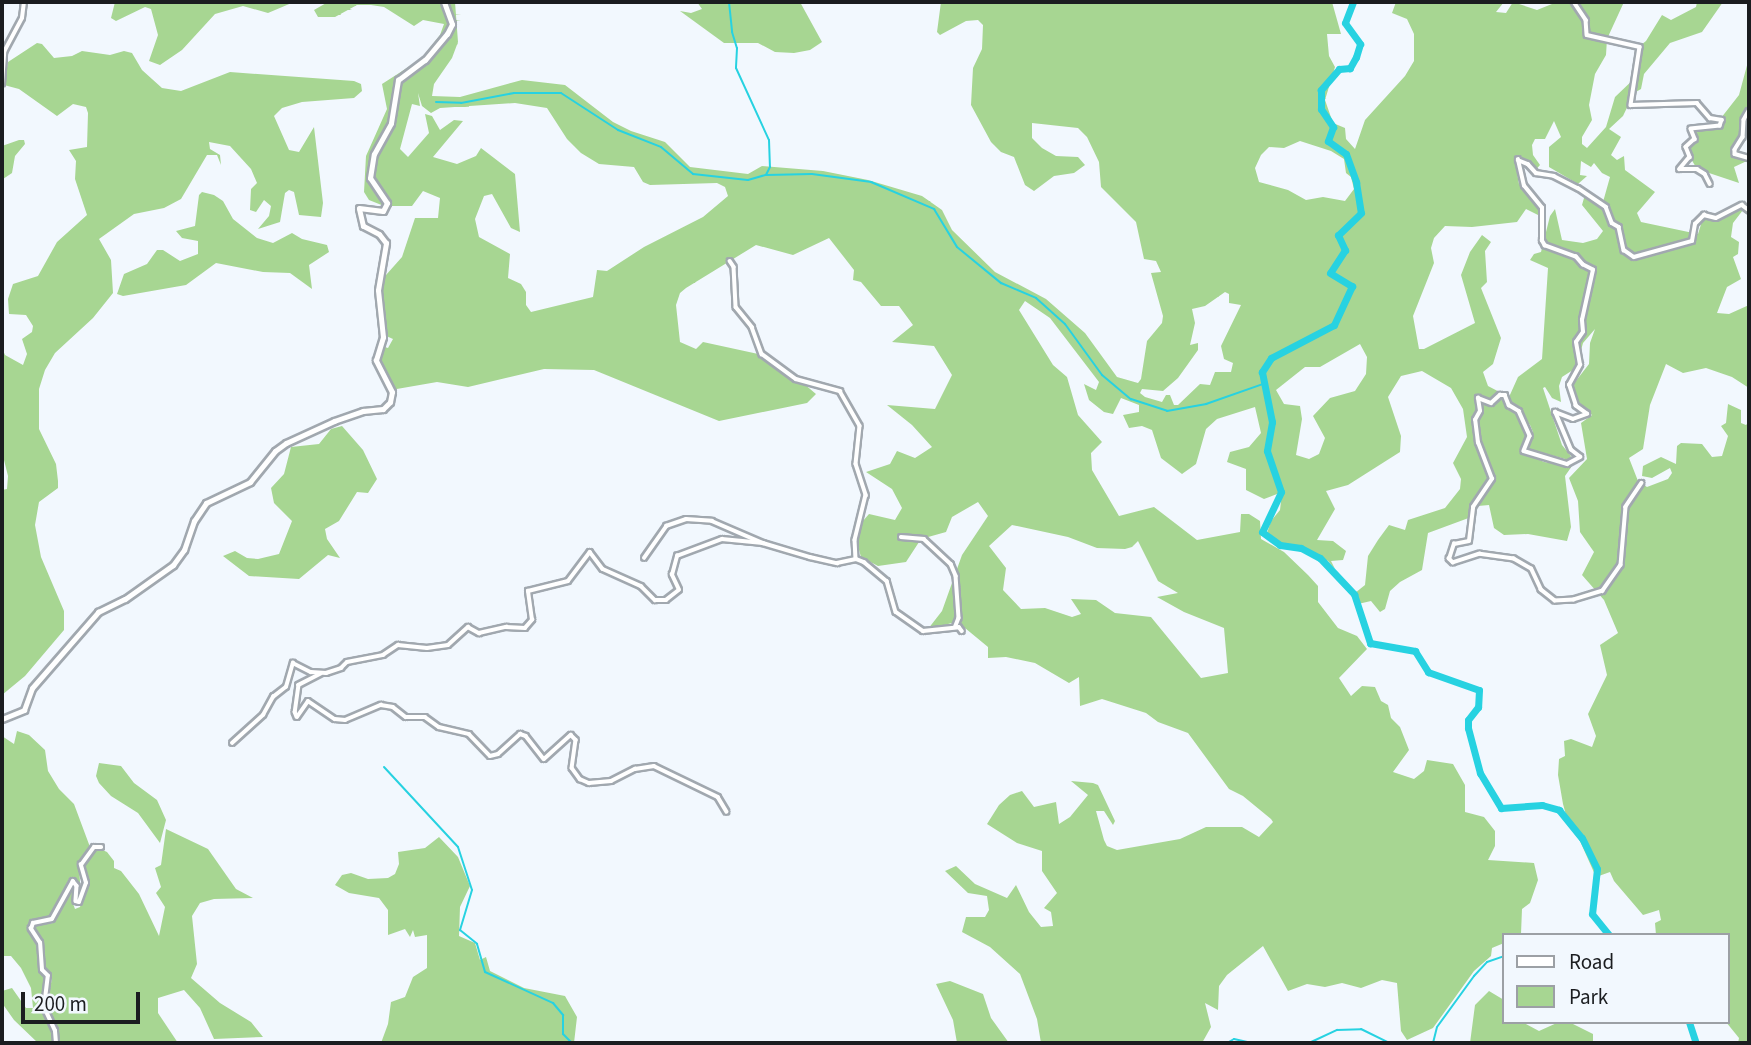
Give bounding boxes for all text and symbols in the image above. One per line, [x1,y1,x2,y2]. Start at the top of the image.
legend [1502,933,1730,1024]
text: Road [1569,947,1614,977]
scale bar [24,978,144,1022]
text: Park [1569,982,1608,1012]
text: 200 m [34,989,87,1019]

